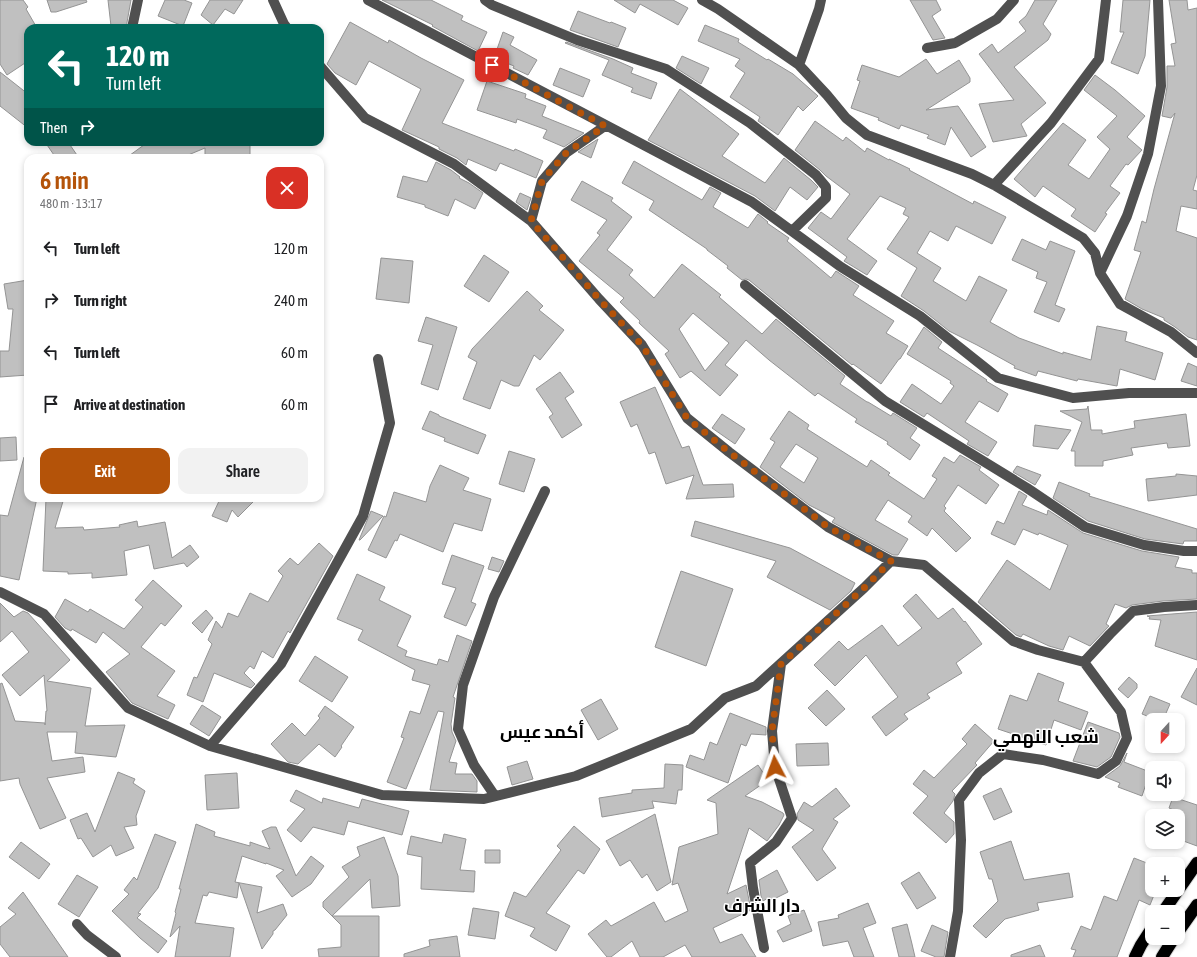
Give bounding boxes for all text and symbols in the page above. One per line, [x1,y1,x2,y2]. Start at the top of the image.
icon: left [40,40,92,92]
text: 120 m [106,40,169,72]
pin [475,48,509,82]
icon: arrive [481,54,503,76]
text: Turn left [106,73,161,94]
icon: right [76,116,98,138]
text: Then [40,119,68,136]
text: 6 min [40,167,89,194]
button: close [266,167,308,209]
text: 480 m · 13:17 [40,196,103,211]
icon: left [40,237,62,259]
text: Turn left [74,240,120,257]
text: 120 m [274,240,308,257]
icon: right [40,289,62,311]
text: Turn right [74,292,127,309]
text: 240 m [274,292,308,309]
icon: left [40,341,62,363]
text: Turn left [74,344,120,361]
text: 60 m [281,344,308,361]
icon: arrive [40,393,62,415]
text: Arrive at destination [74,396,185,413]
text: 60 m [281,396,308,413]
button: Exit [40,448,170,494]
button: Share [178,448,308,494]
north arrow [1145,713,1185,753]
map controls [1145,713,1185,945]
district label: أكمد عيس [500,719,584,743]
district label: شعب النهمي [993,726,1099,752]
position arrow [754,746,796,788]
button: sound [1145,761,1185,801]
button: layers [1145,809,1185,849]
button: + [1145,857,1185,897]
district label: دار الشرف [724,895,800,917]
button: − [1145,905,1185,945]

